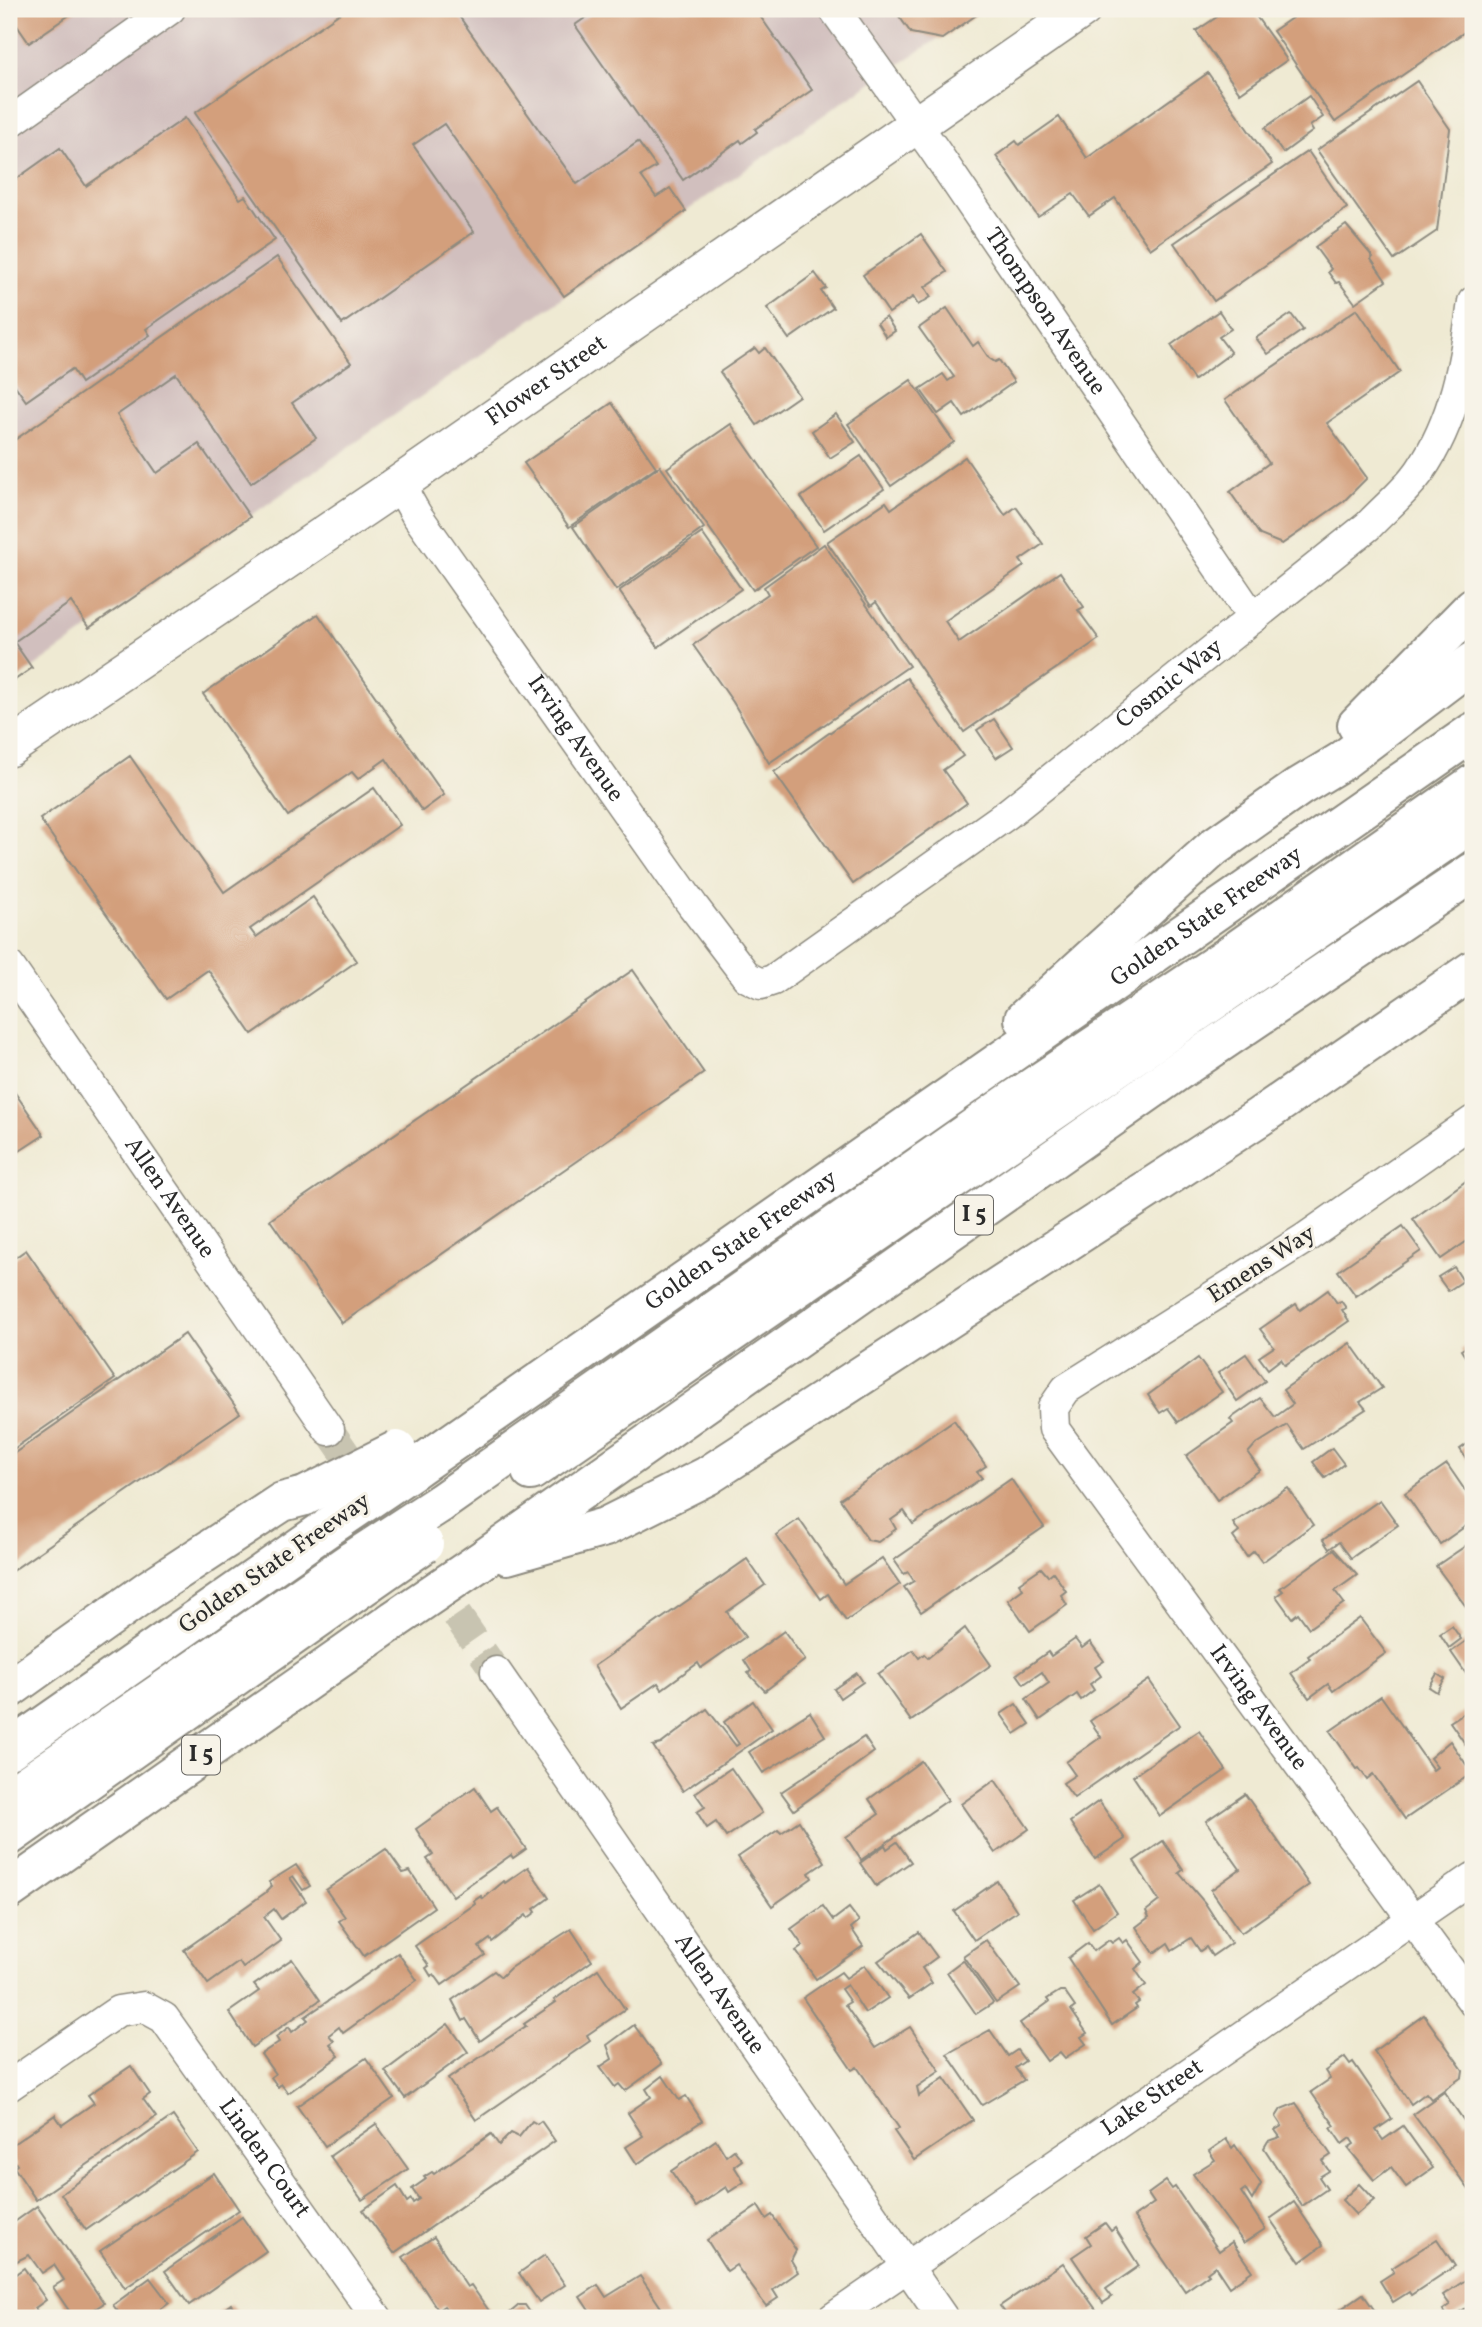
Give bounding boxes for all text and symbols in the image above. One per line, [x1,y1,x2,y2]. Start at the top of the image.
street label: Thompson Avenue [975,221,1114,403]
street label: Flower Street [479,327,614,435]
street label: Cosmic Way [1109,631,1231,738]
street label: Irving Avenue [518,669,632,809]
street label: Golden State Freeway [1104,838,1310,996]
street label: Allen Avenue [115,1131,223,1266]
street label: Golden State Freeway [639,1162,844,1320]
road number: I 5 [955,1196,993,1234]
street label: Emens Way [1201,1217,1323,1313]
street label: Golden State Freeway [172,1485,378,1643]
street label: Irving Avenue [1200,1638,1315,1778]
road number: I 5 [182,1736,220,1774]
street label: Allen Avenue [665,1927,773,2062]
street label: Lake Street [1095,2051,1211,2145]
street label: Linden Court [210,2092,318,2225]

